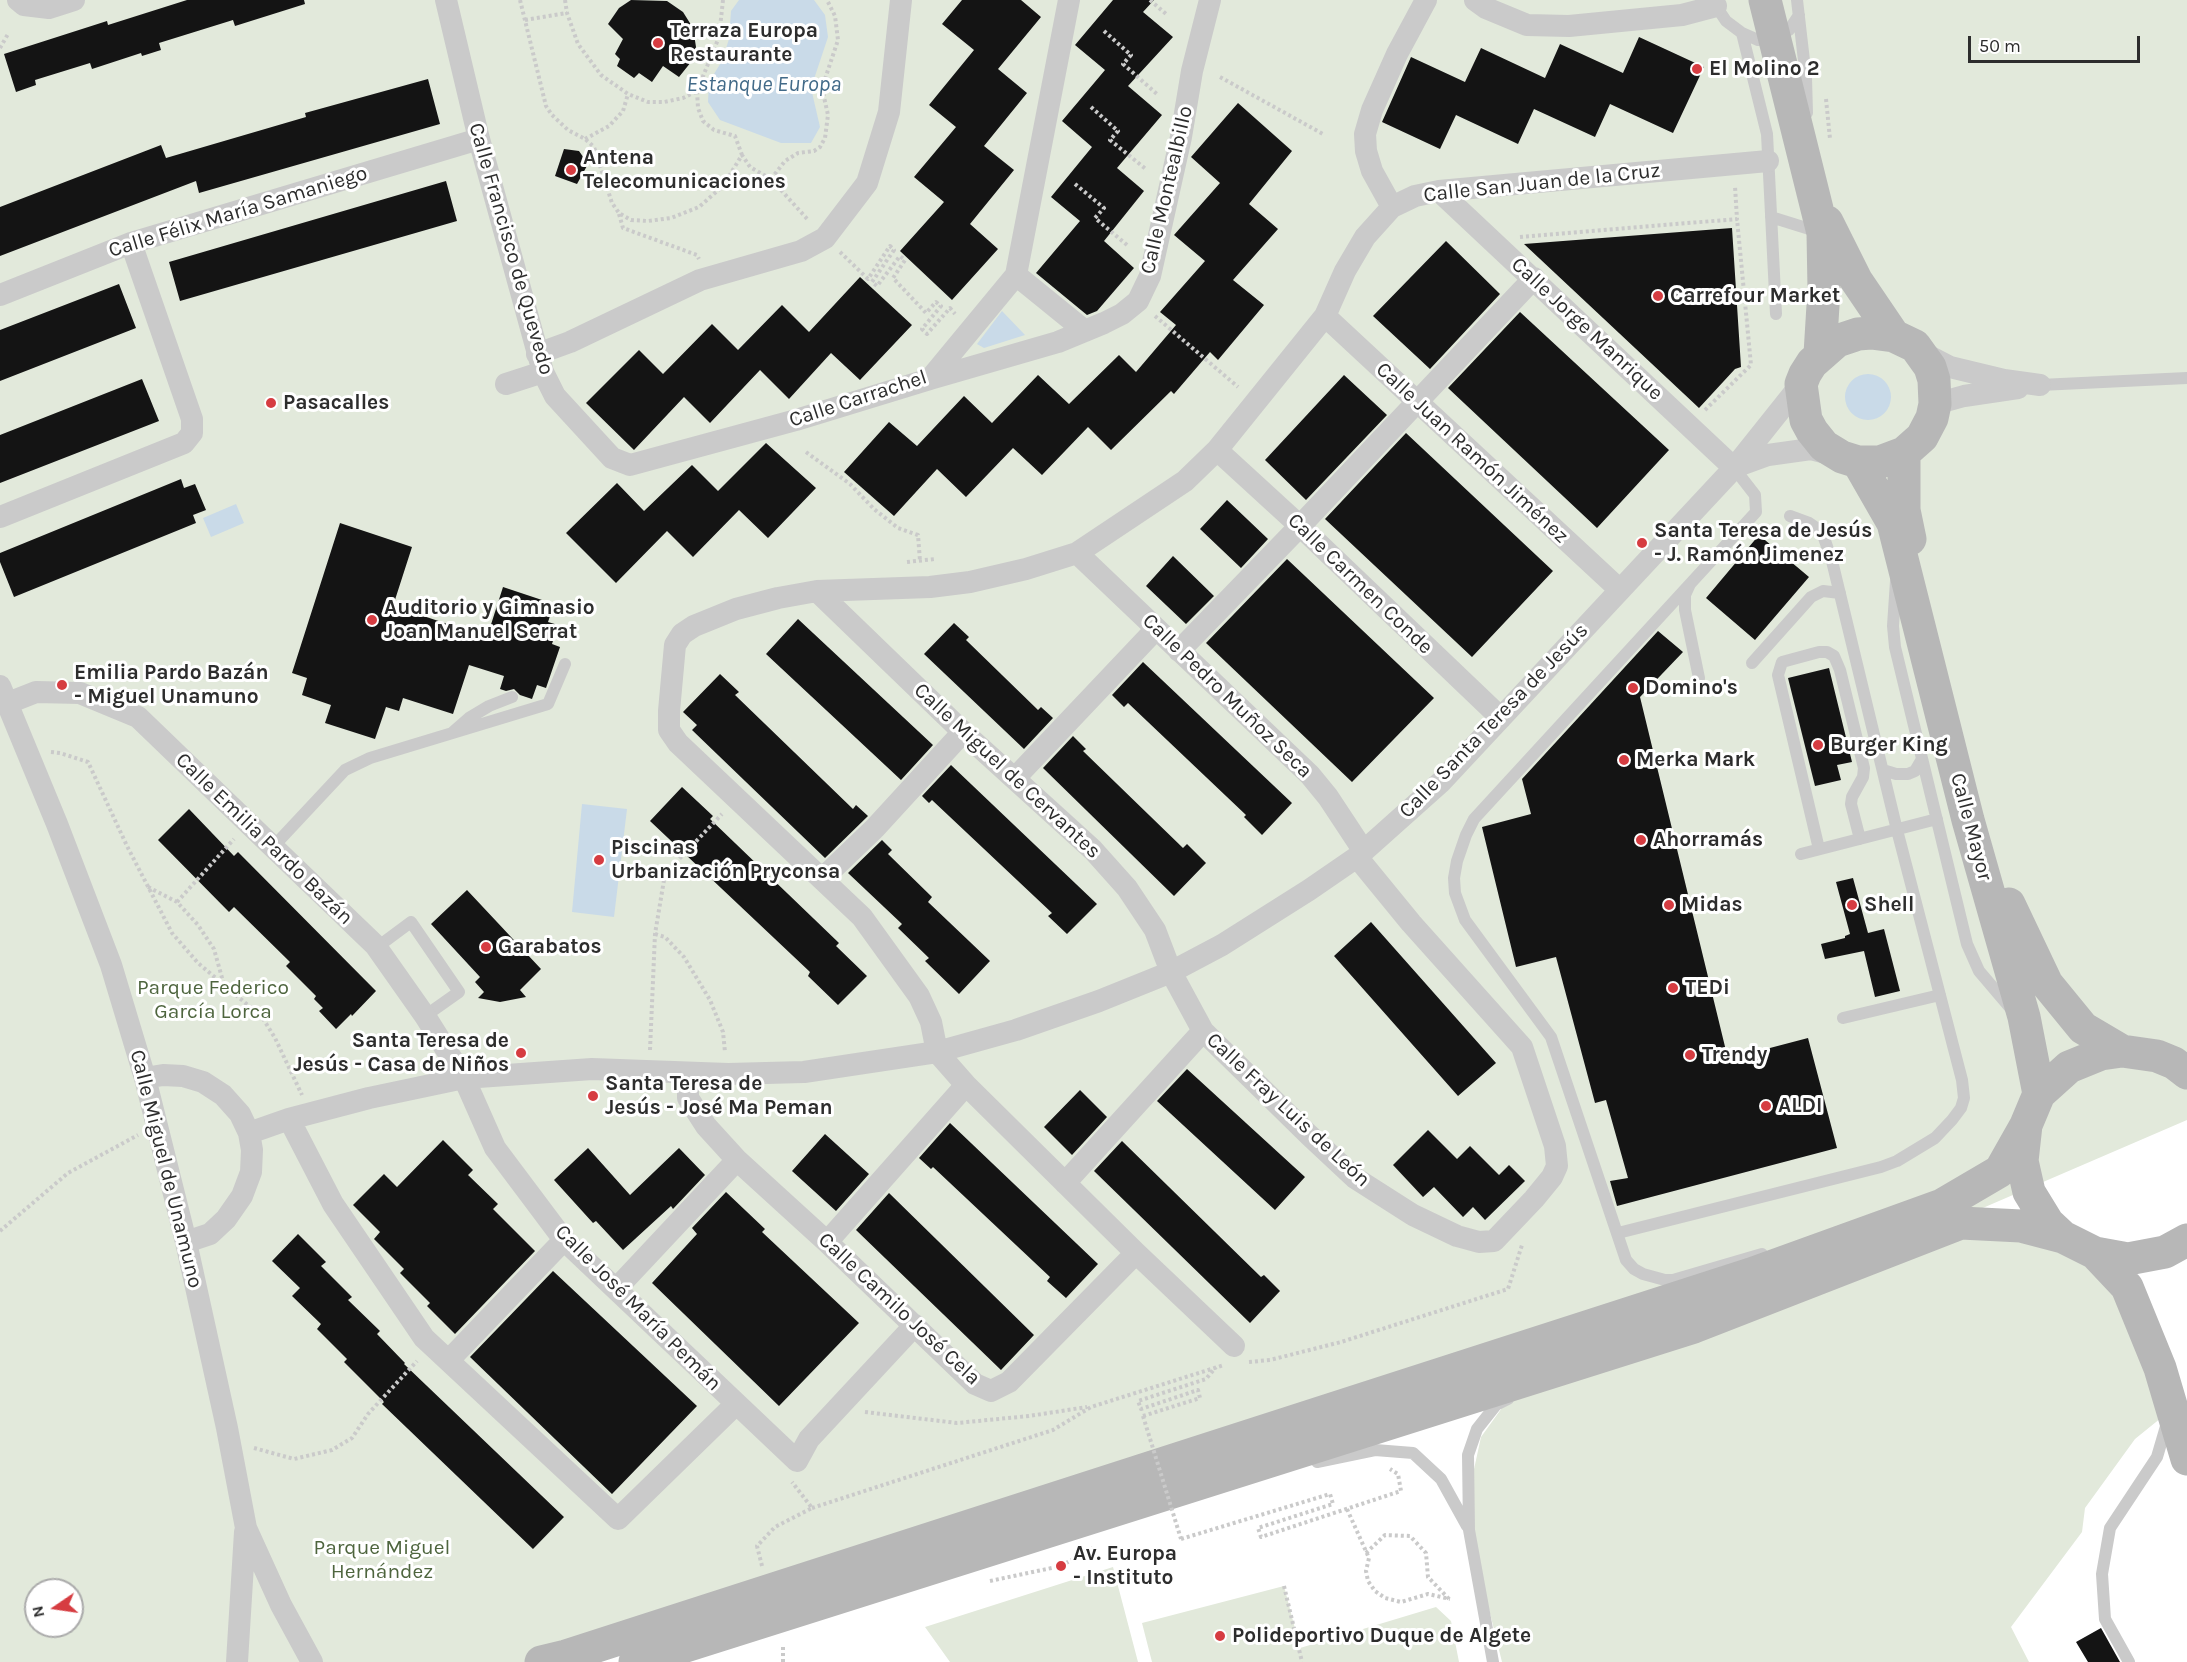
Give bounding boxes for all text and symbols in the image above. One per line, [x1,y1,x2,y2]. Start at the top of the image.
place label: Terraza Europa Restaurante [670,18,818,68]
scale bar [1971,24,2144,62]
text: 50 m [1979,35,2021,57]
marker: Terraza Europa Restaurante [651,36,665,50]
place label: El Molino 2 [1709,56,1820,82]
marker: El Molino 2 [1690,62,1704,76]
water label: Estanque Europa [687,72,841,98]
street label: Calle Montealbillo [1135,103,1199,277]
street label: Calle Francisco de Quevedo [463,120,559,378]
place label: Antena Telecomunicaciones [583,145,786,195]
street label: Calle San Juan de la Cruz [1422,158,1662,208]
street label: Calle Félix María Samaniego [106,161,370,263]
marker: Antena Telecomunicaciones [564,163,578,177]
street label: Calle Jorge Manrique [1506,252,1668,406]
place label: Carrefour Market [1670,283,1840,309]
marker: Carrefour Market [1651,289,1665,303]
street label: Calle Juan Ramón Jiménez [1370,357,1574,549]
street label: Calle Carrachel [786,365,930,433]
place label: Pasacalles [283,390,389,416]
marker: Pasacalles [264,396,278,410]
street label: Calle Carmen Conde [1282,508,1438,660]
place label: Santa Teresa de Jesús - J. Ramón Jimenez [1654,518,1872,568]
marker: Santa Teresa de Jesús - J. Ramón Jimenez [1635,536,1649,550]
place label: Auditorio y Gimnasio Joan Manuel Serrat [384,595,595,645]
street label: Calle Pedro Muñoz Seca [1137,608,1317,784]
marker: Auditorio y Gimnasio Joan Manuel Serrat [365,613,379,627]
street label: Calle Santa Teresa de Jesús [1394,618,1594,824]
place label: Emilia Pardo Bazán - Miguel Unamuno [74,660,268,710]
place label: Domino's [1645,675,1738,701]
marker: Emilia Pardo Bazán - Miguel Unamuno [55,678,69,692]
street label: Calle Miguel de Cervantes [908,678,1106,864]
marker: Domino's [1626,681,1640,695]
place label: Burger King [1830,732,1948,758]
marker: Burger King [1811,738,1825,752]
place label: Merka Mark [1636,747,1755,773]
street label: Calle Emilia Pardo Bazán [170,748,358,930]
marker: Merka Mark [1617,753,1631,767]
street label: Calle Mayor [1945,771,1997,883]
place label: Ahorramás [1653,827,1763,853]
marker: Ahorramás [1634,833,1648,847]
place label: Piscinas Urbanización Pryconsa [611,835,840,885]
marker: Piscinas Urbanización Pryconsa [592,853,606,867]
place label: Midas [1681,892,1743,918]
place label: Shell [1864,892,1914,918]
marker: Midas [1662,898,1676,912]
marker: Shell [1845,898,1859,912]
place label: Garabatos [498,934,601,960]
marker: Garabatos [479,940,493,954]
park label: Parque Federico García Lorca [137,975,289,1025]
place label: TEDi [1685,975,1730,1001]
marker: TEDi [1666,981,1680,995]
place label: Santa Teresa de Jesús - Casa de Niños [293,1028,509,1078]
street label: Calle Fray Luis de León [1201,1028,1375,1192]
place label: Trendy [1702,1042,1767,1068]
marker: Santa Teresa de Jesús - Casa de Niños [514,1046,528,1060]
street label: Calle Miguel de Unamuno [124,1047,208,1291]
marker: Trendy [1683,1048,1697,1062]
place label: Santa Teresa de Jesús - José Mª Peman [605,1071,833,1121]
marker: Santa Teresa de Jesús - José Mª Peman [586,1089,600,1103]
place label: ALDI [1778,1093,1822,1119]
marker: ALDI [1759,1099,1773,1113]
street label: Calle José María Pemán [550,1220,726,1396]
street label: Calle Camilo José Cela [813,1227,985,1391]
park label: Parque Miguel Hernández [314,1535,450,1585]
place label: Av. Europa - Instituto [1073,1541,1177,1591]
marker: Av. Europa - Instituto [1054,1559,1068,1573]
north arrow [24,1578,84,1638]
text: N [27,1604,48,1619]
place label: Polideportivo Duque de Algete [1232,1623,1531,1649]
marker: Polideportivo Duque de Algete [1213,1629,1227,1643]

